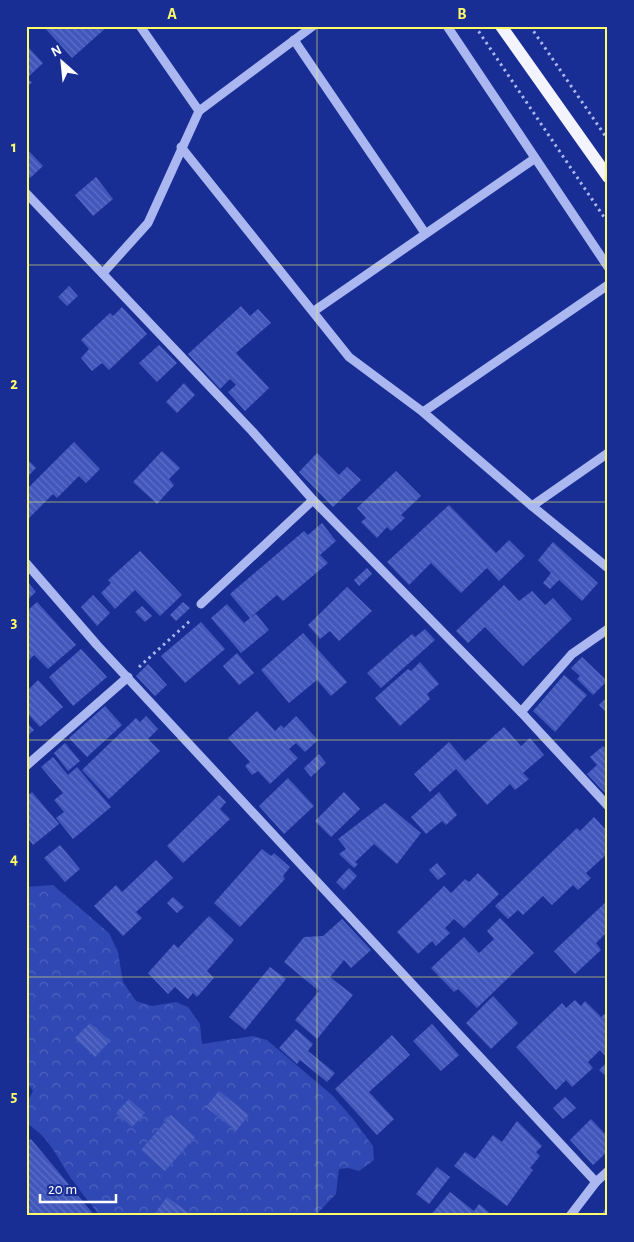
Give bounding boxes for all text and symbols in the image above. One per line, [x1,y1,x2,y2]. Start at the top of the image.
text: A [167,6,177,22]
text: B [457,6,467,22]
north arrow [38,38,88,88]
text: N [49,43,64,60]
text: 1 [11,139,17,155]
text: 2 [10,376,18,392]
text: 3 [11,614,18,630]
text: 4 [10,851,18,867]
text: 5 [11,1088,18,1104]
scale bar [40,1172,116,1204]
text: 20 m [48,1182,77,1197]

